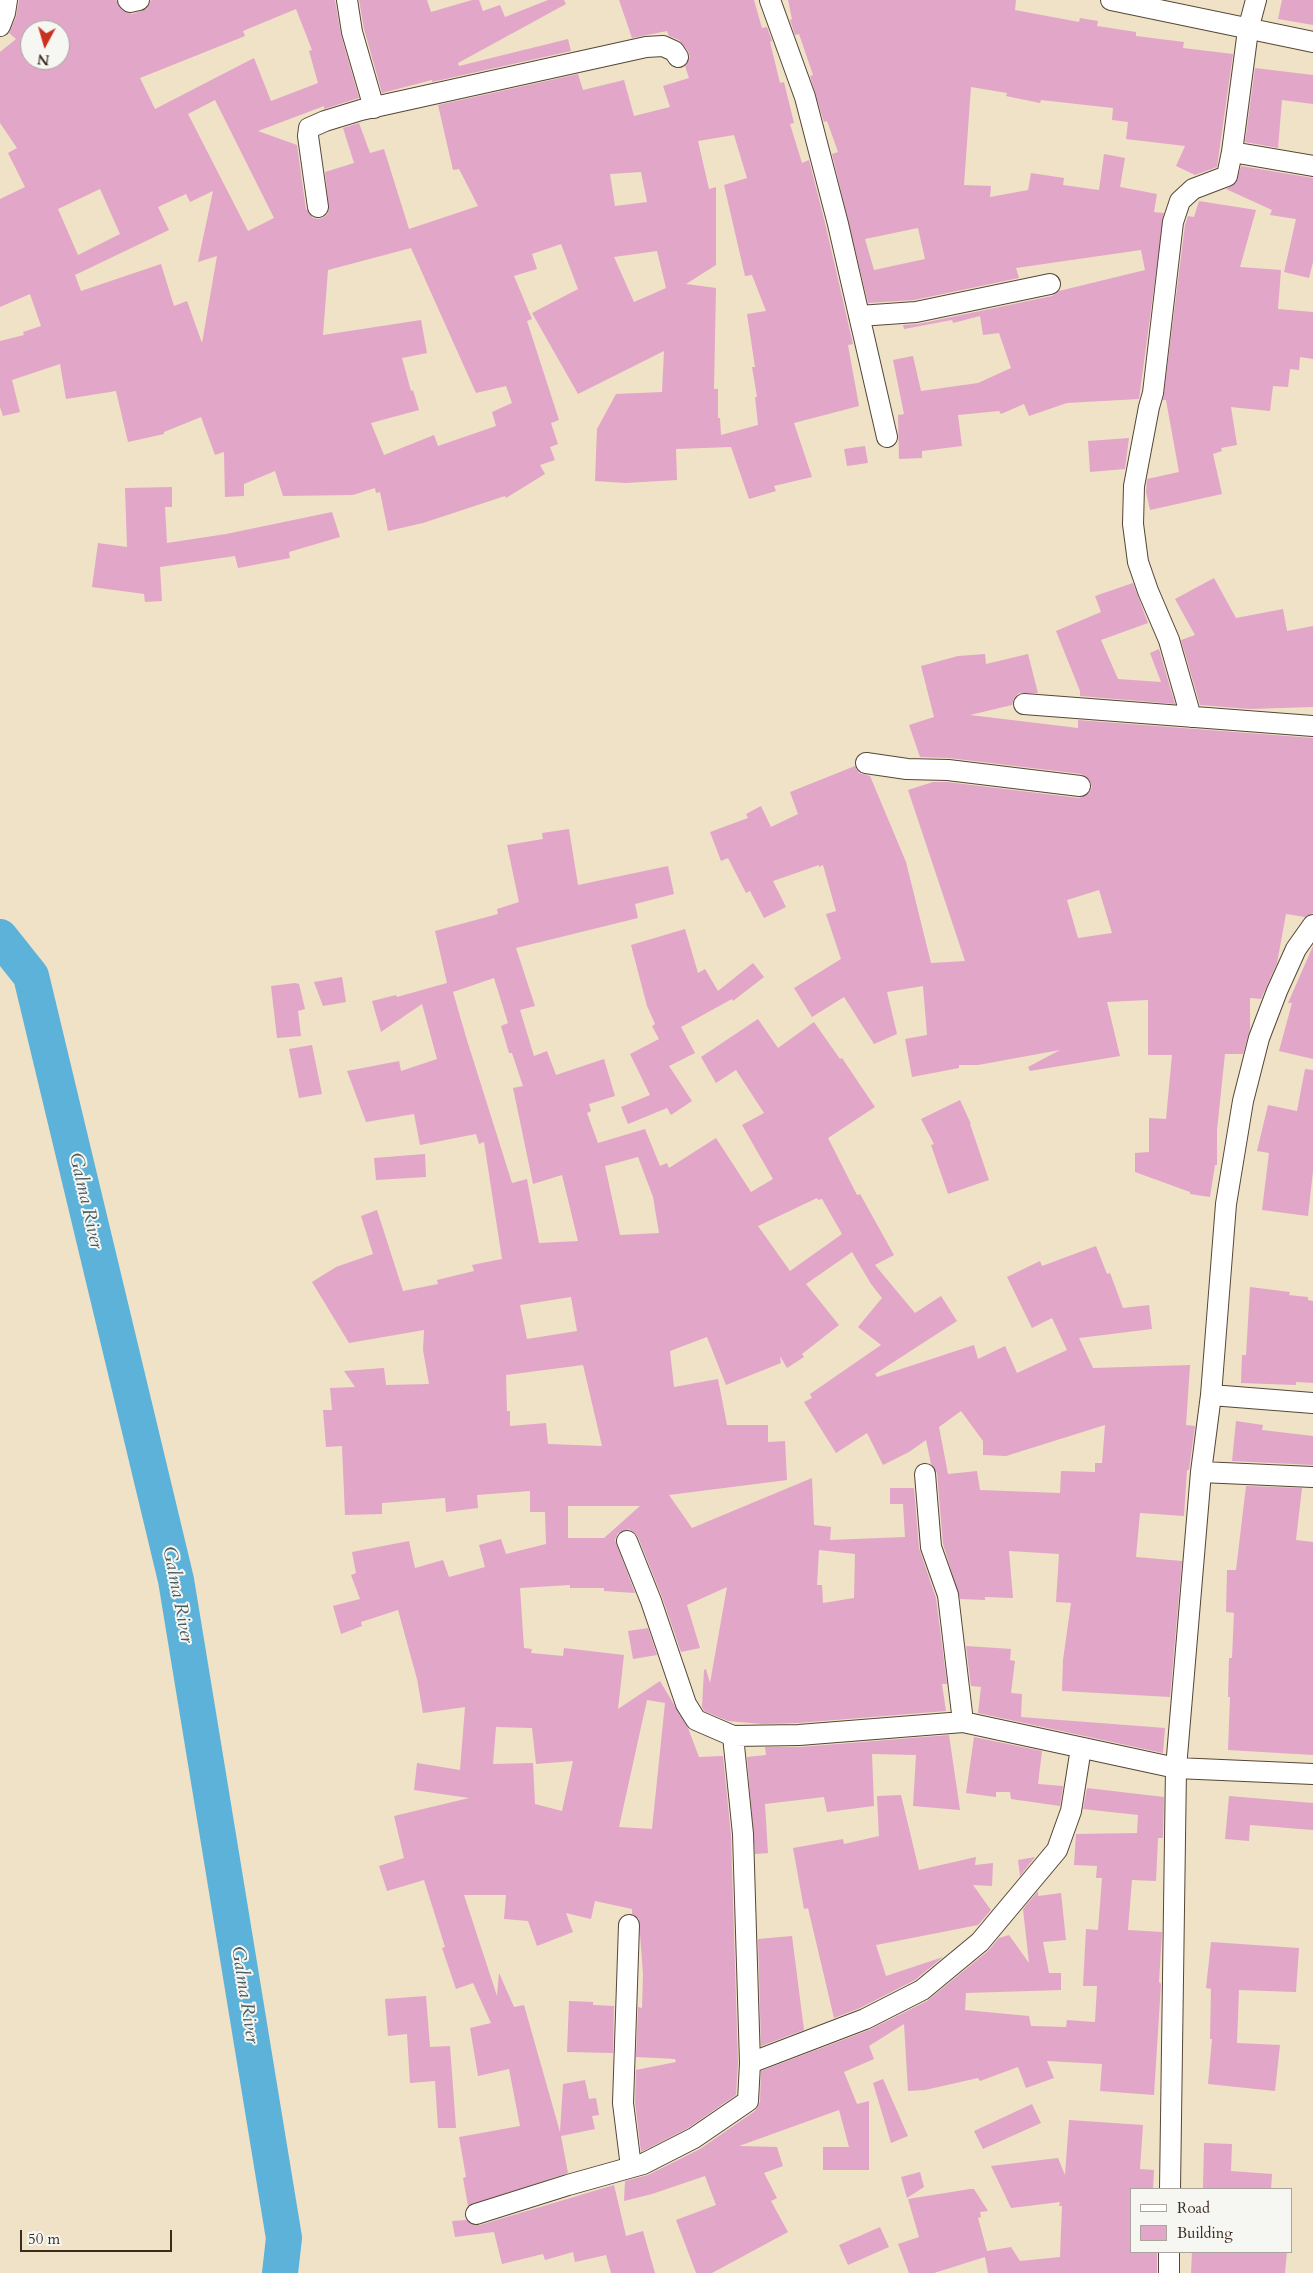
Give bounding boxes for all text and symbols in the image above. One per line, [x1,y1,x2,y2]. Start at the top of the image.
north arrow [20,20,70,70]
text: N [36,49,51,70]
water label: Galma River [63,1151,107,1251]
water label: Galma River [156,1545,198,1645]
water label: Galma River [225,1945,263,2045]
legend [1130,2188,1293,2253]
text: Road [1177,2198,1210,2218]
scale bar [22,2220,175,2252]
text: Building [1177,2223,1233,2243]
text: 50 m [28,2229,60,2249]

